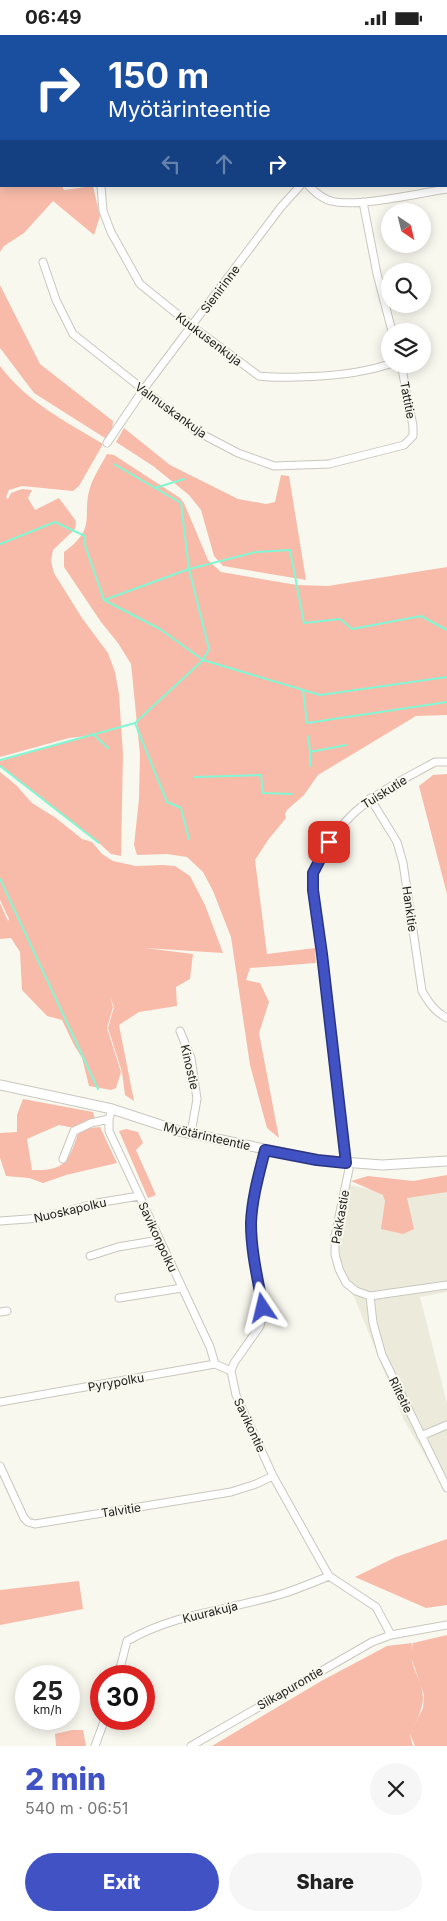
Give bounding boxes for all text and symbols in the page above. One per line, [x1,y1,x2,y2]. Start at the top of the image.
text: 06:49 [25,6,82,29]
text: 150 m [108,54,209,96]
icon: right [25,55,90,120]
text: Myötärinteentie [108,96,271,122]
icon: left [157,150,185,178]
icon: ahead [210,150,238,178]
icon: right [263,150,291,178]
north arrow [381,203,431,253]
map controls [381,203,431,373]
street label: Sienirinne [197,262,243,316]
button: search [381,263,431,313]
street label: Kuukusenkuja [173,309,245,369]
button: layers [381,323,431,373]
street label: Valmuskankuja [132,379,210,441]
street label: Tattitie [397,380,419,420]
street label: Tuiskutie [359,772,409,812]
pin [308,821,350,863]
icon: arrive [315,828,343,856]
street label: Hankitie [399,885,421,933]
street label: Kinostie [178,1043,202,1091]
street label: Myötärinteentie [162,1119,252,1153]
street label: Pakkastie [328,1189,352,1245]
street label: Nuoskapolku [32,1194,108,1226]
street label: Savikonpolku [135,1200,181,1274]
position arrow [236,1281,288,1333]
street label: Pyrypolku [87,1370,145,1394]
street label: Riitetie [386,1375,416,1415]
street label: Savikontie [231,1395,269,1455]
street label: Talvitie [100,1499,142,1521]
street label: Kuurakuja [181,1598,239,1626]
street label: Siikapurontie [254,1663,326,1713]
speed limit sign: 30 [90,1665,155,1730]
text: 25 [32,1676,63,1706]
text: km/h [33,1702,62,1717]
text: 2 min [25,1761,106,1797]
button: close [370,1763,422,1815]
text: 540 m · 06:51 [25,1798,128,1818]
button: Exit [25,1853,219,1911]
button: Share [229,1853,422,1911]

